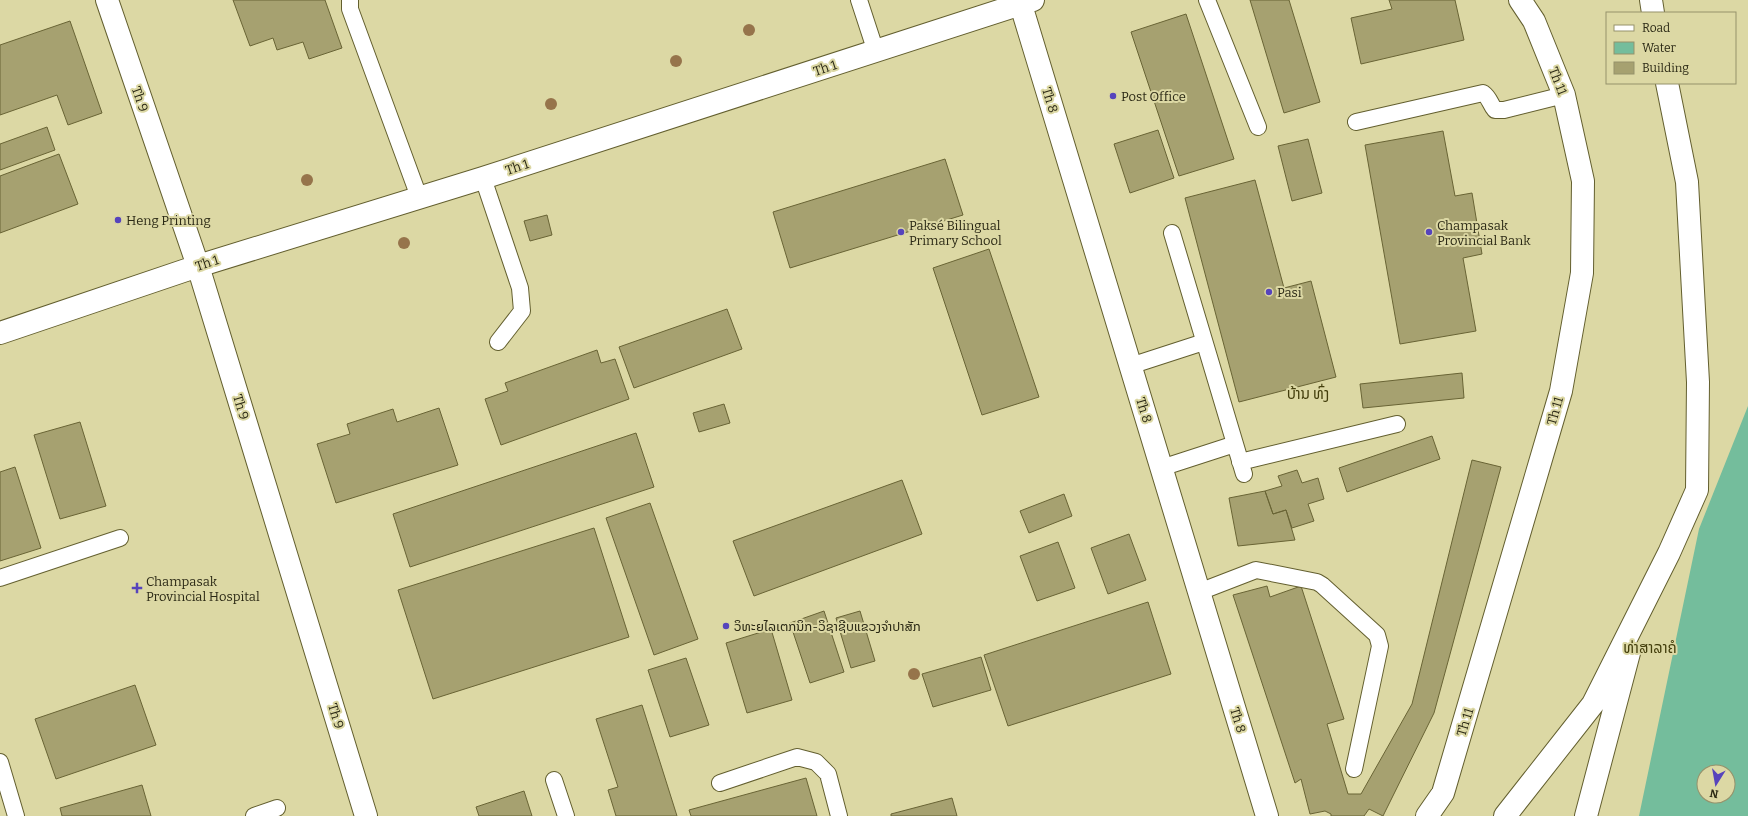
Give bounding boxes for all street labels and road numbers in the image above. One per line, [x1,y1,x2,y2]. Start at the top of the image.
street label: Th 1 [812,57,839,79]
street label: Th 11 [1546,65,1570,98]
street label: Th 9 [129,84,151,114]
street label: Th 8 [1039,85,1061,115]
street label: Th 1 [504,156,531,178]
street label: Th 1 [194,252,221,274]
street label: Th 9 [230,392,252,422]
street label: Th 11 [1544,394,1566,427]
street label: Th 8 [1133,395,1155,425]
street label: Th 9 [325,701,347,731]
street label: Th 8 [1227,705,1249,735]
street label: Th 11 [1454,705,1477,738]

